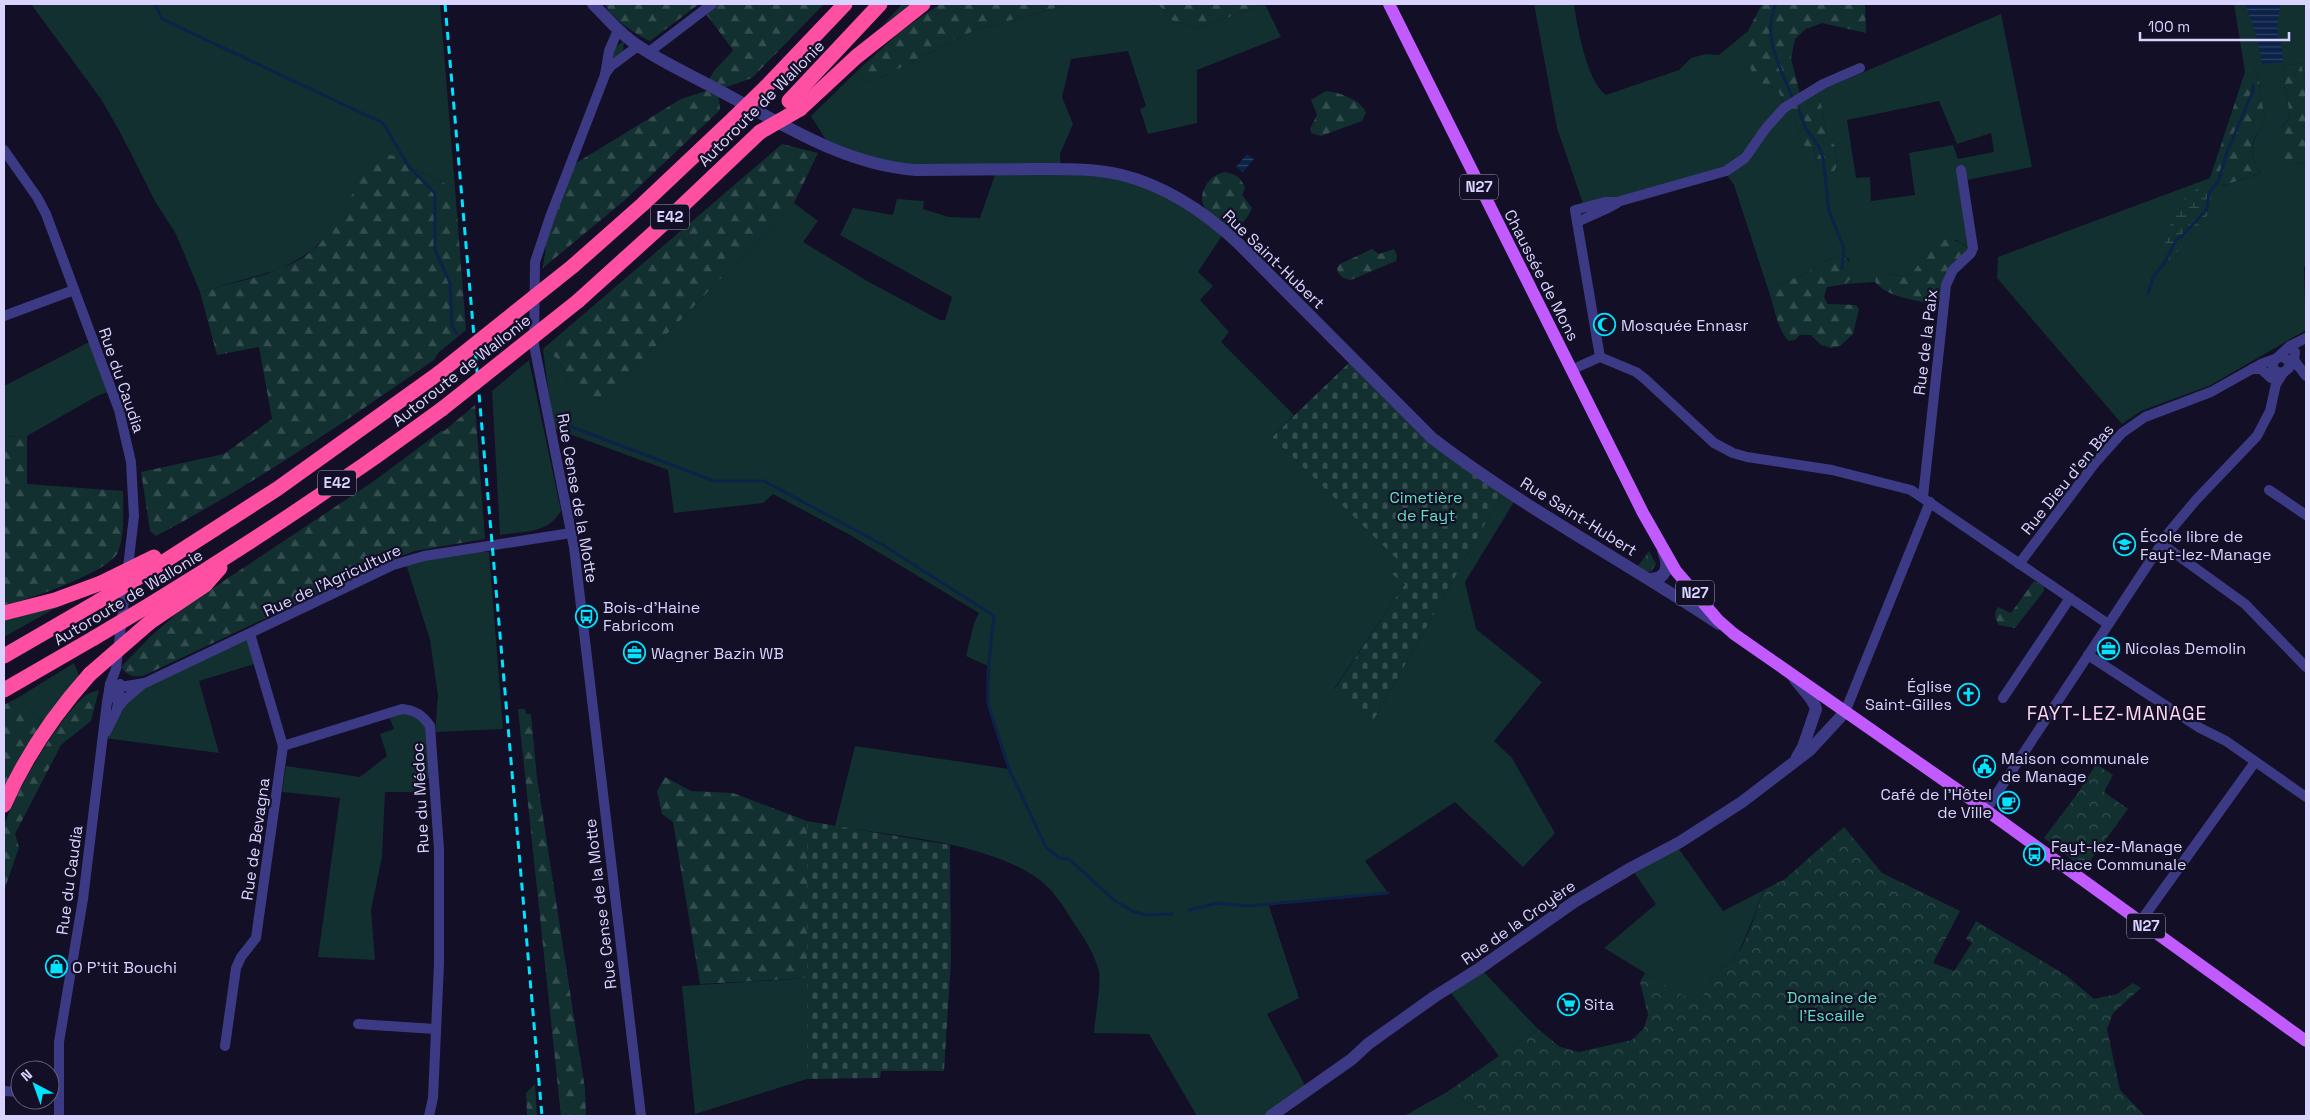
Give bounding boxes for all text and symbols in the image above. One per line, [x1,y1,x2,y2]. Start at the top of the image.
scale bar [2140,10,2289,42]
text: 100 m [2148,17,2190,36]
street label: Autoroute de Wallonie [694,36,829,171]
road number: N27 [1460,174,1498,200]
road number: E42 [651,204,689,230]
street label: Rue Saint-Hubert [1218,205,1329,313]
street label: Chaussée de Mons [1499,206,1584,344]
street label: Rue de la Paix [1909,288,1942,396]
street label: Autoroute de Wallonie [388,310,535,431]
mosque icon: Mosquée Ennasr [1593,313,1617,337]
place label: Mosquée Ennasr [1621,315,1749,336]
street label: Rue du Caudia [94,325,149,436]
street label: Rue Cense de la Motte [552,412,603,585]
street label: Rue Dieu d'en Bas [2016,420,2119,539]
road number: E42 [318,470,356,496]
street label: Rue Saint-Hubert [1516,472,1641,561]
park label: Cimetière de Fayt [1389,487,1463,526]
place label: École libre de Fayt-lez-Manage [2140,526,2272,565]
school or university icon: École libre de Fayt-lez-Manage [2112,533,2136,557]
street label: Rue de l'Agriculture [260,539,405,622]
street label: Autoroute de Wallonie [50,544,207,650]
road number: N27 [1676,580,1714,606]
place label: Bois-d'Haine Fabricom [603,597,700,636]
bus stop icon: Bois-d'Haine Fabricom [575,604,599,628]
office icon: Nicolas Demolin [2097,636,2121,660]
place label: Nicolas Demolin [2125,638,2246,659]
office icon: Wagner Bazin WB [623,641,647,665]
place label: Wagner Bazin WB [651,643,784,664]
place label: Église Saint-Gilles [1865,676,1952,715]
church icon: Église Saint-Gilles [1956,683,1980,707]
district label: FAYT-LEZ-MANAGE [2027,701,2207,726]
street label: Rue du Médoc [407,742,434,854]
place label: Maison communale de Manage [2001,748,2149,787]
public building icon: Maison communale de Manage [1973,755,1997,779]
street label: Rue de Bevagna [236,776,275,902]
place label: Café de l'Hôtel de Ville [1880,784,1992,823]
cafe icon: Café de l'Hôtel de Ville [1996,791,2020,815]
street label: Rue Cense de la Motte [580,817,621,991]
street label: Rue du Caudia [51,824,88,936]
place label: Fayt-lez-Manage Place Communale [2051,836,2186,875]
bus stop icon: Fayt-lez-Manage Place Communale [2023,843,2047,867]
street label: Rue de la Croyère [1457,875,1580,970]
road number: N27 [2127,914,2165,938]
shop icon: O P'tit Bouchi [44,955,68,979]
place label: O P'tit Bouchi [72,957,177,978]
park label: Domaine de l'Escaille [1787,987,1877,1026]
supermarket icon: Sita [1556,992,1580,1016]
place label: Sita [1584,994,1614,1015]
north arrow [10,1060,60,1110]
text: N [17,1065,36,1085]

